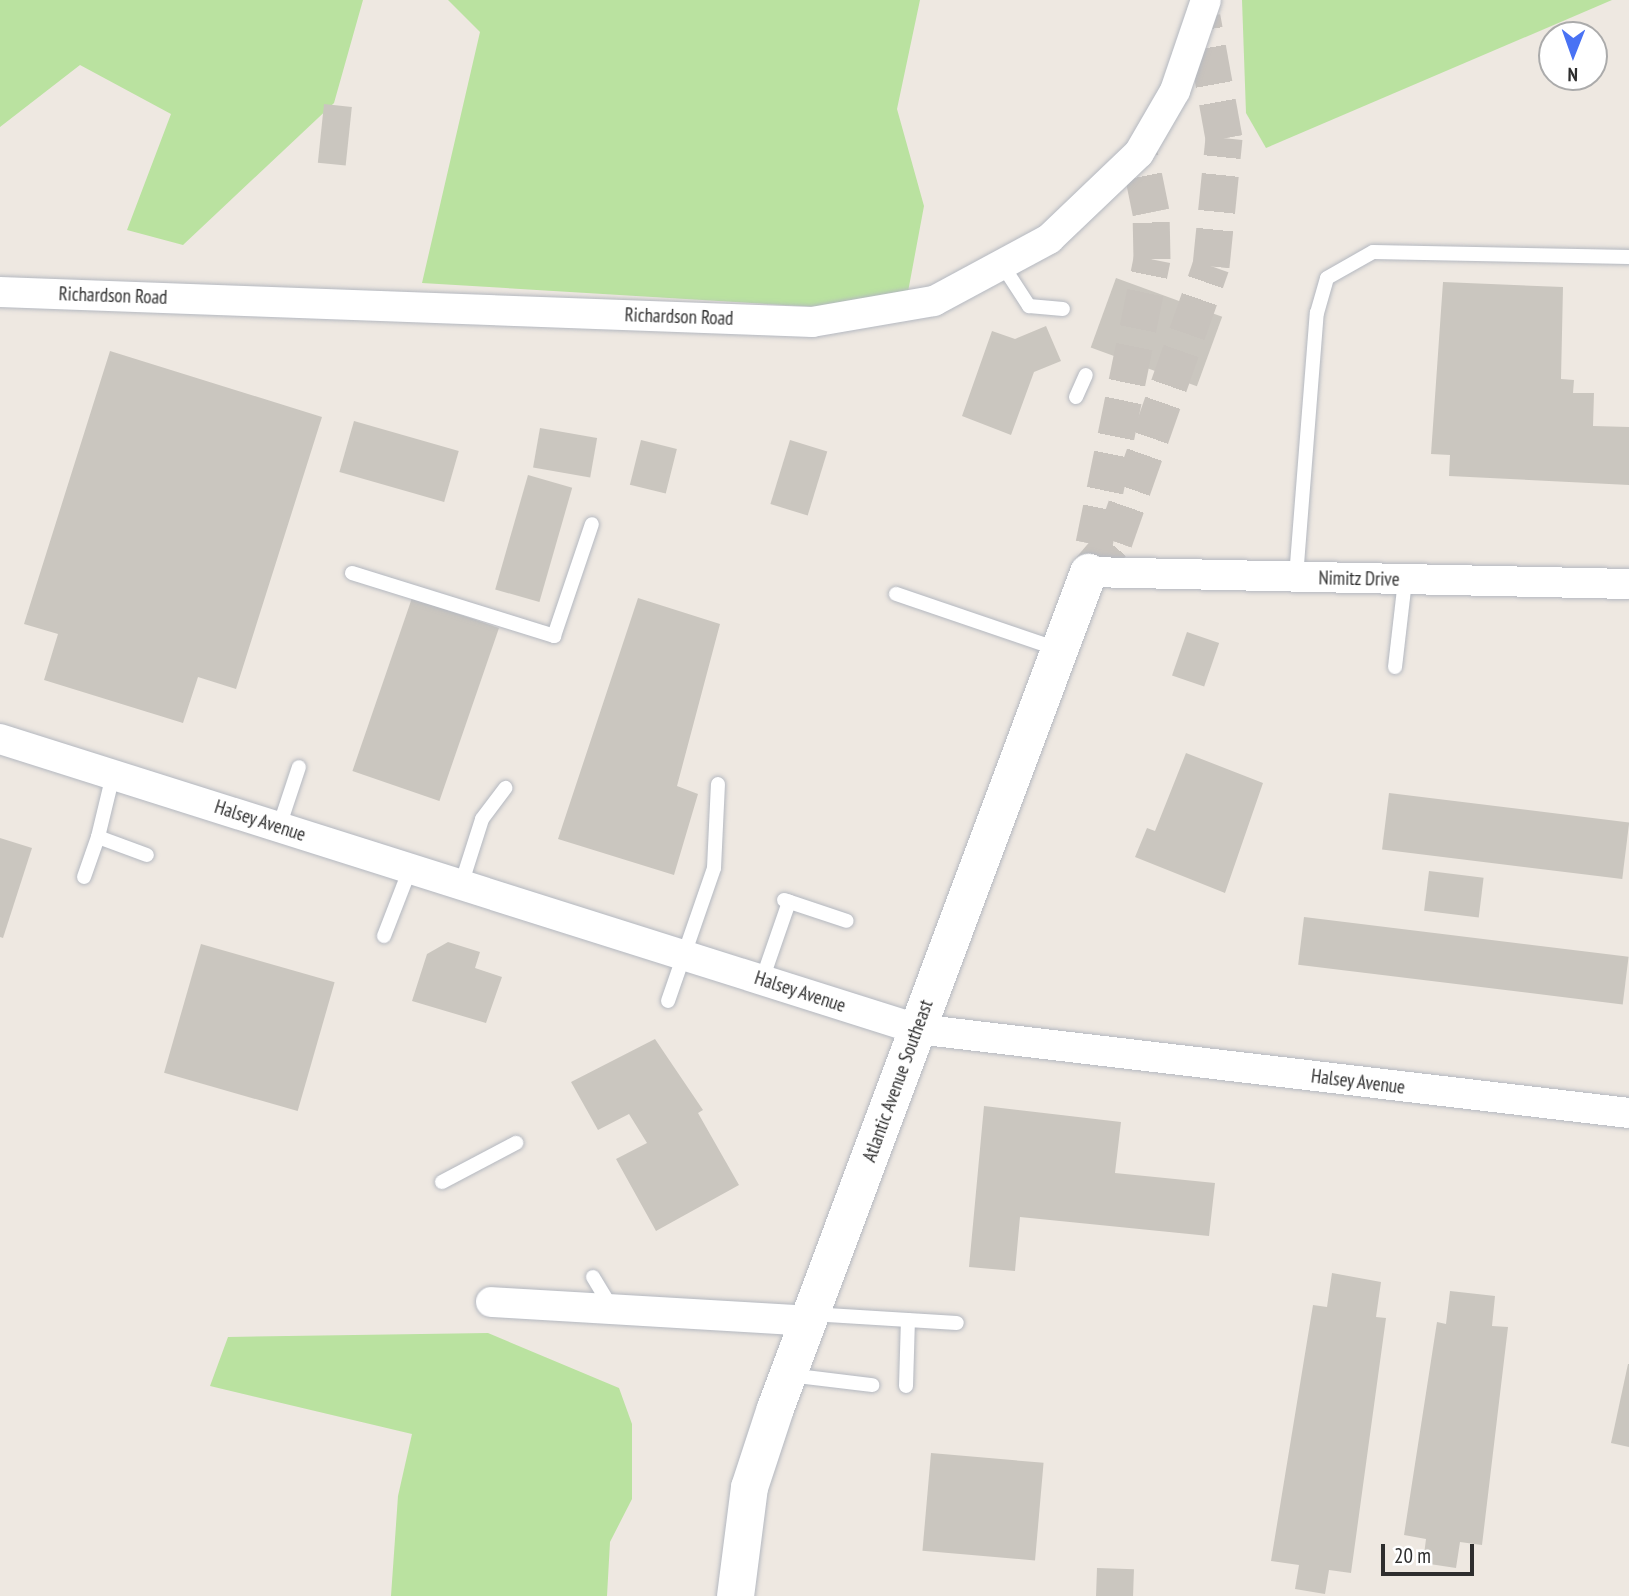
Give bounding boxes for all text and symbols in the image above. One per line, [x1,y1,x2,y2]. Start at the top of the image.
north arrow [1538,21,1608,91]
text: N [1567,63,1578,87]
street label: Richardson Road [58,283,168,309]
street label: Richardson Road [624,304,734,330]
street label: Nimitz Drive [1318,567,1400,591]
street label: Halsey Avenue [211,795,309,847]
street label: Halsey Avenue [751,966,849,1018]
street label: Atlantic Avenue Southeast [858,996,938,1166]
street label: Halsey Avenue [1309,1065,1407,1099]
scale bar [1384,1530,1477,1574]
text: 20 m [1394,1542,1431,1569]

